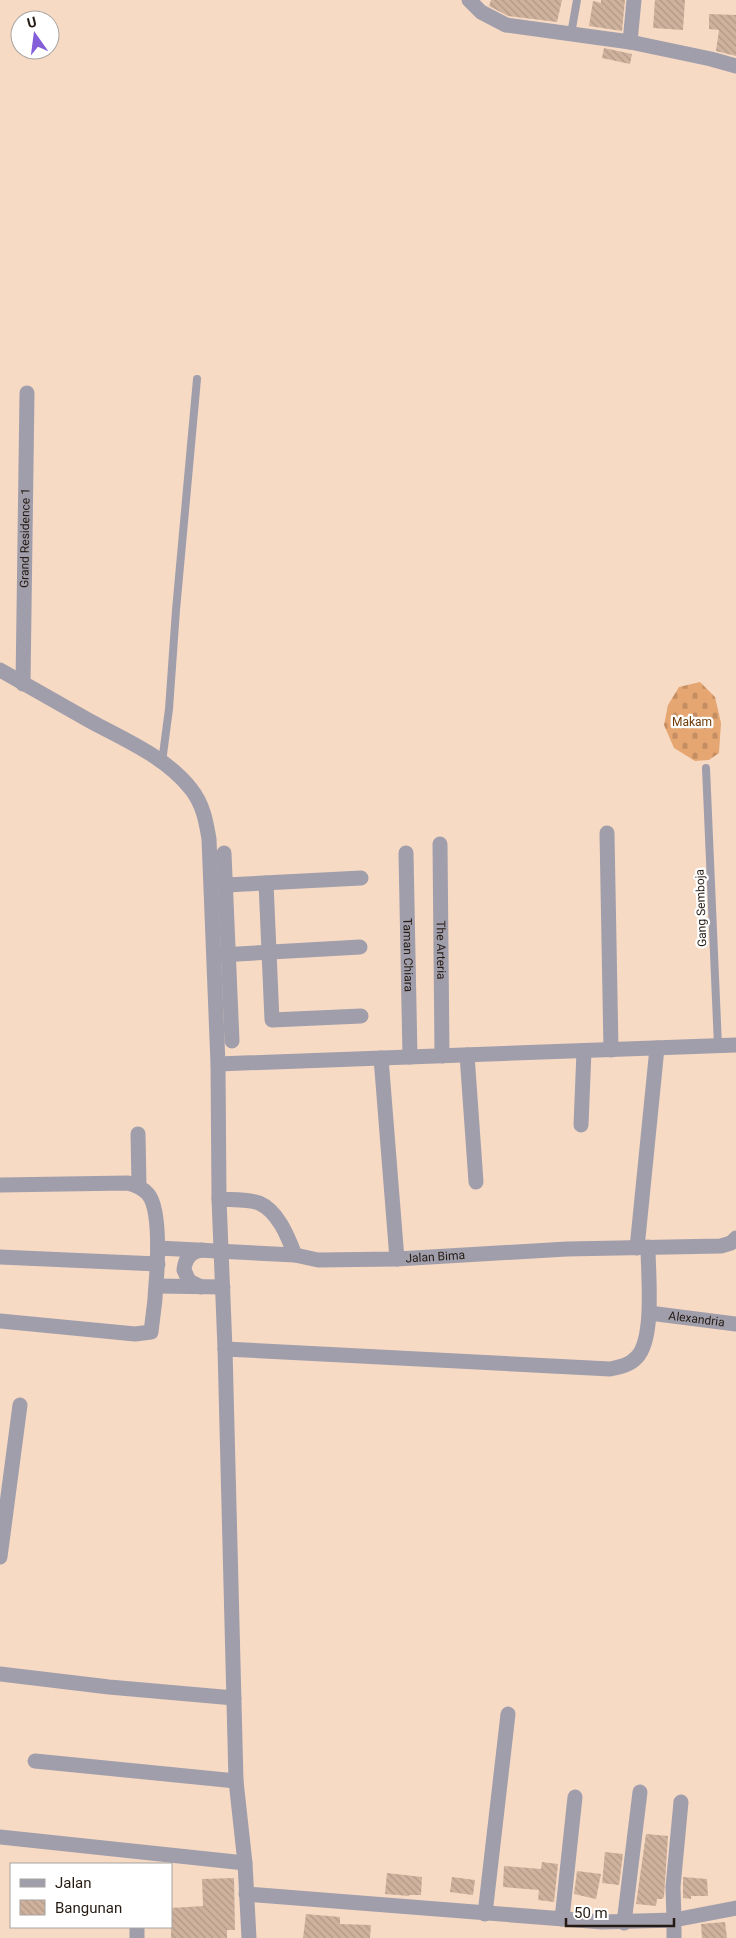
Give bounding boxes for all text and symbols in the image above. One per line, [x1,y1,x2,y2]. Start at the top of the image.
north arrow [10,10,60,60]
text: U [25,14,38,31]
street label: Grand Residence 1 [17,488,33,588]
park label: Makam [672,715,712,729]
street label: Gang Semboja [693,869,709,947]
street label: Taman Chiara [400,918,416,992]
street label: The Arteria [434,920,448,980]
street label: Jalan Bima [405,1248,465,1265]
street label: Alexandria [668,1309,726,1330]
legend [10,1863,172,1928]
text: Jalan [55,1874,92,1892]
scale bar [566,1896,674,1928]
text: Bangunan [55,1899,122,1917]
text: 50 m [574,1904,608,1922]

